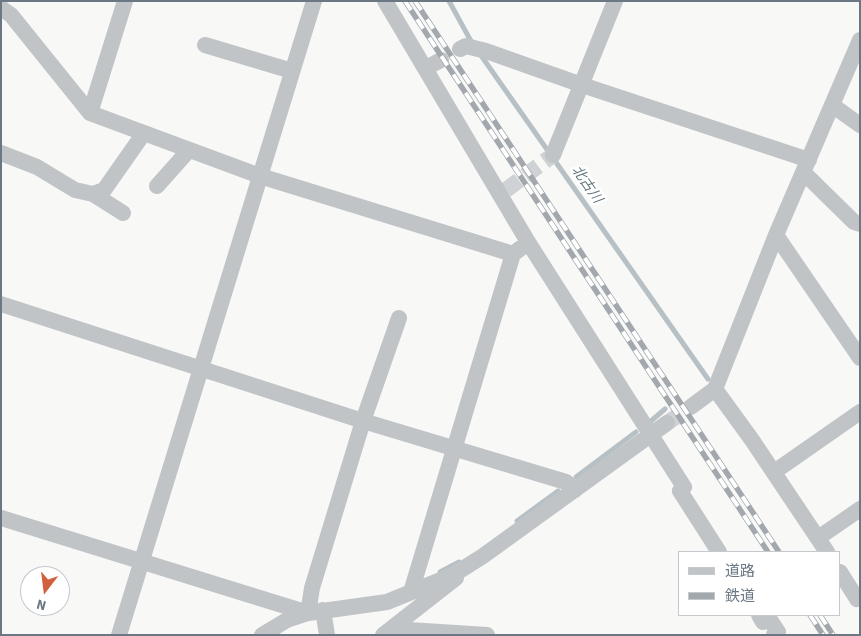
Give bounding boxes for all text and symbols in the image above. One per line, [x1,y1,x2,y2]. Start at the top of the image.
water label: 北古川 [567,163,605,207]
legend [678,551,841,616]
text: 道路 [725,561,755,582]
north arrow [20,566,70,616]
text: 鉄道 [725,586,755,607]
text: N [34,594,48,615]

